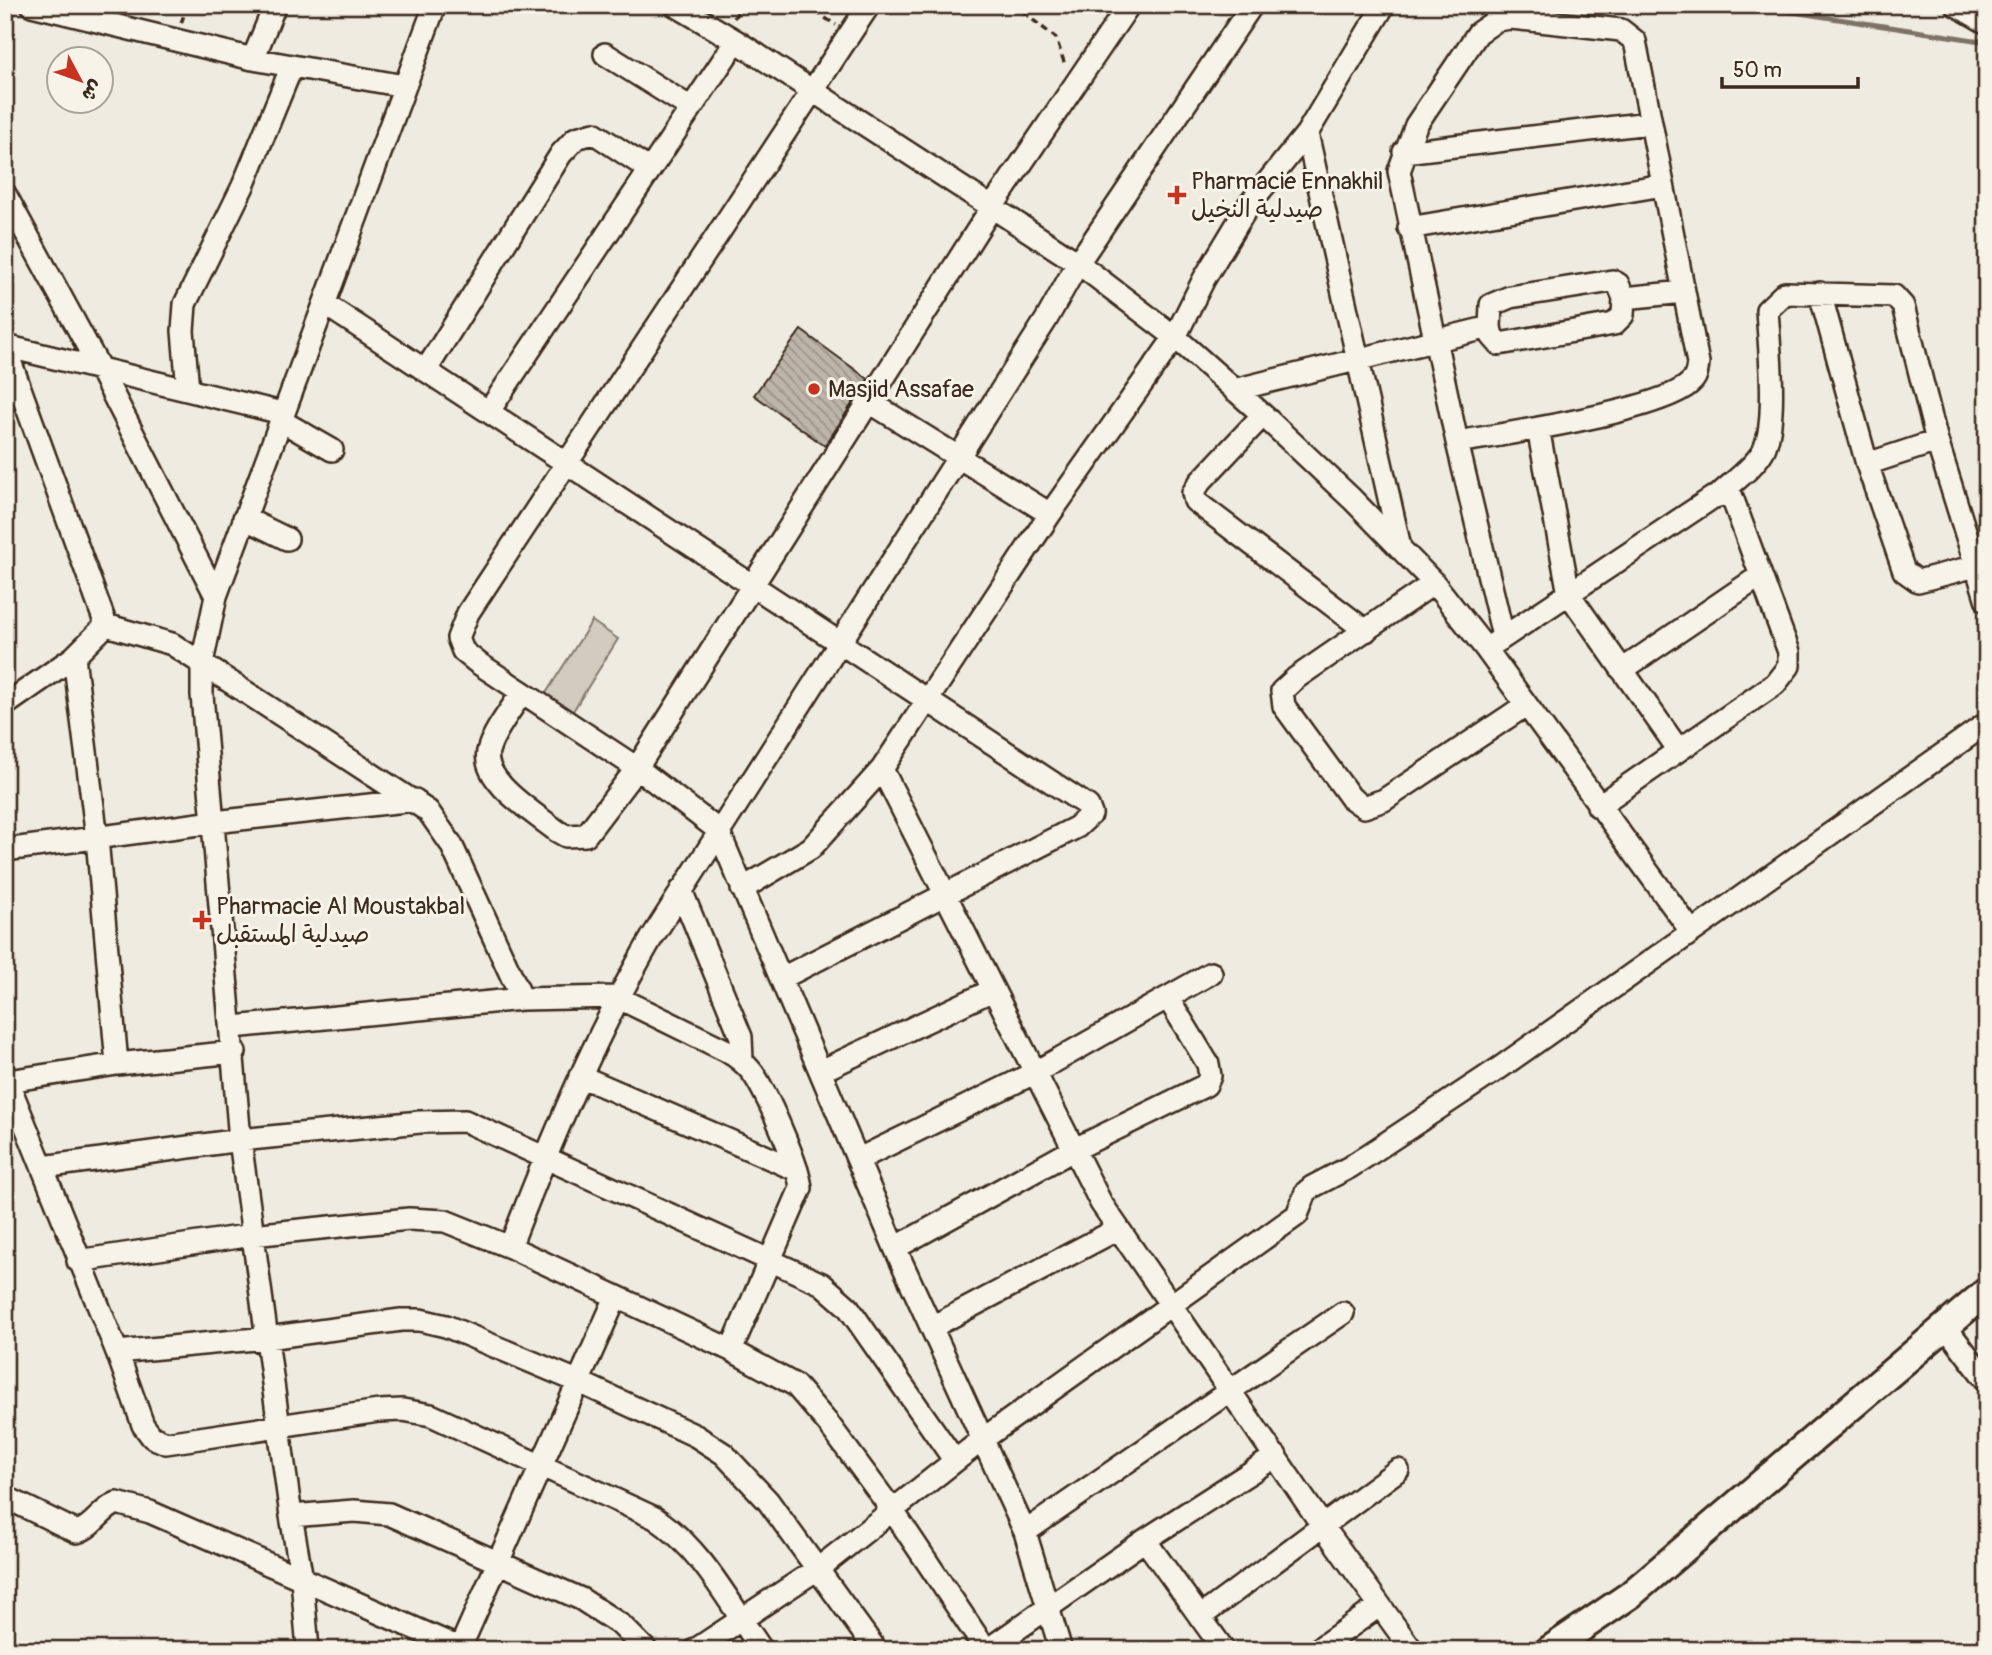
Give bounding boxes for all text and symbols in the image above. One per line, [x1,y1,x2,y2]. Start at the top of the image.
north arrow [46,46,116,116]
scale bar [1722,46,1859,90]
text: 50 m [1733,57,1782,84]
text: ش [76,75,108,106]
place label: Pharmacie Ennakhil صيدلية النخيل [1191,167,1384,224]
marker: Pharmacie Ennakhil صيدلية النخيل [1169,187,1185,203]
place label: Masjid Assafae [828,375,974,404]
marker: Masjid Assafae [806,381,822,397]
place label: Pharmacie Al Moustakbal صيدلية المستقبل [216,892,465,949]
marker: Pharmacie Al Moustakbal صيدلية المستقبل [194,912,210,928]

